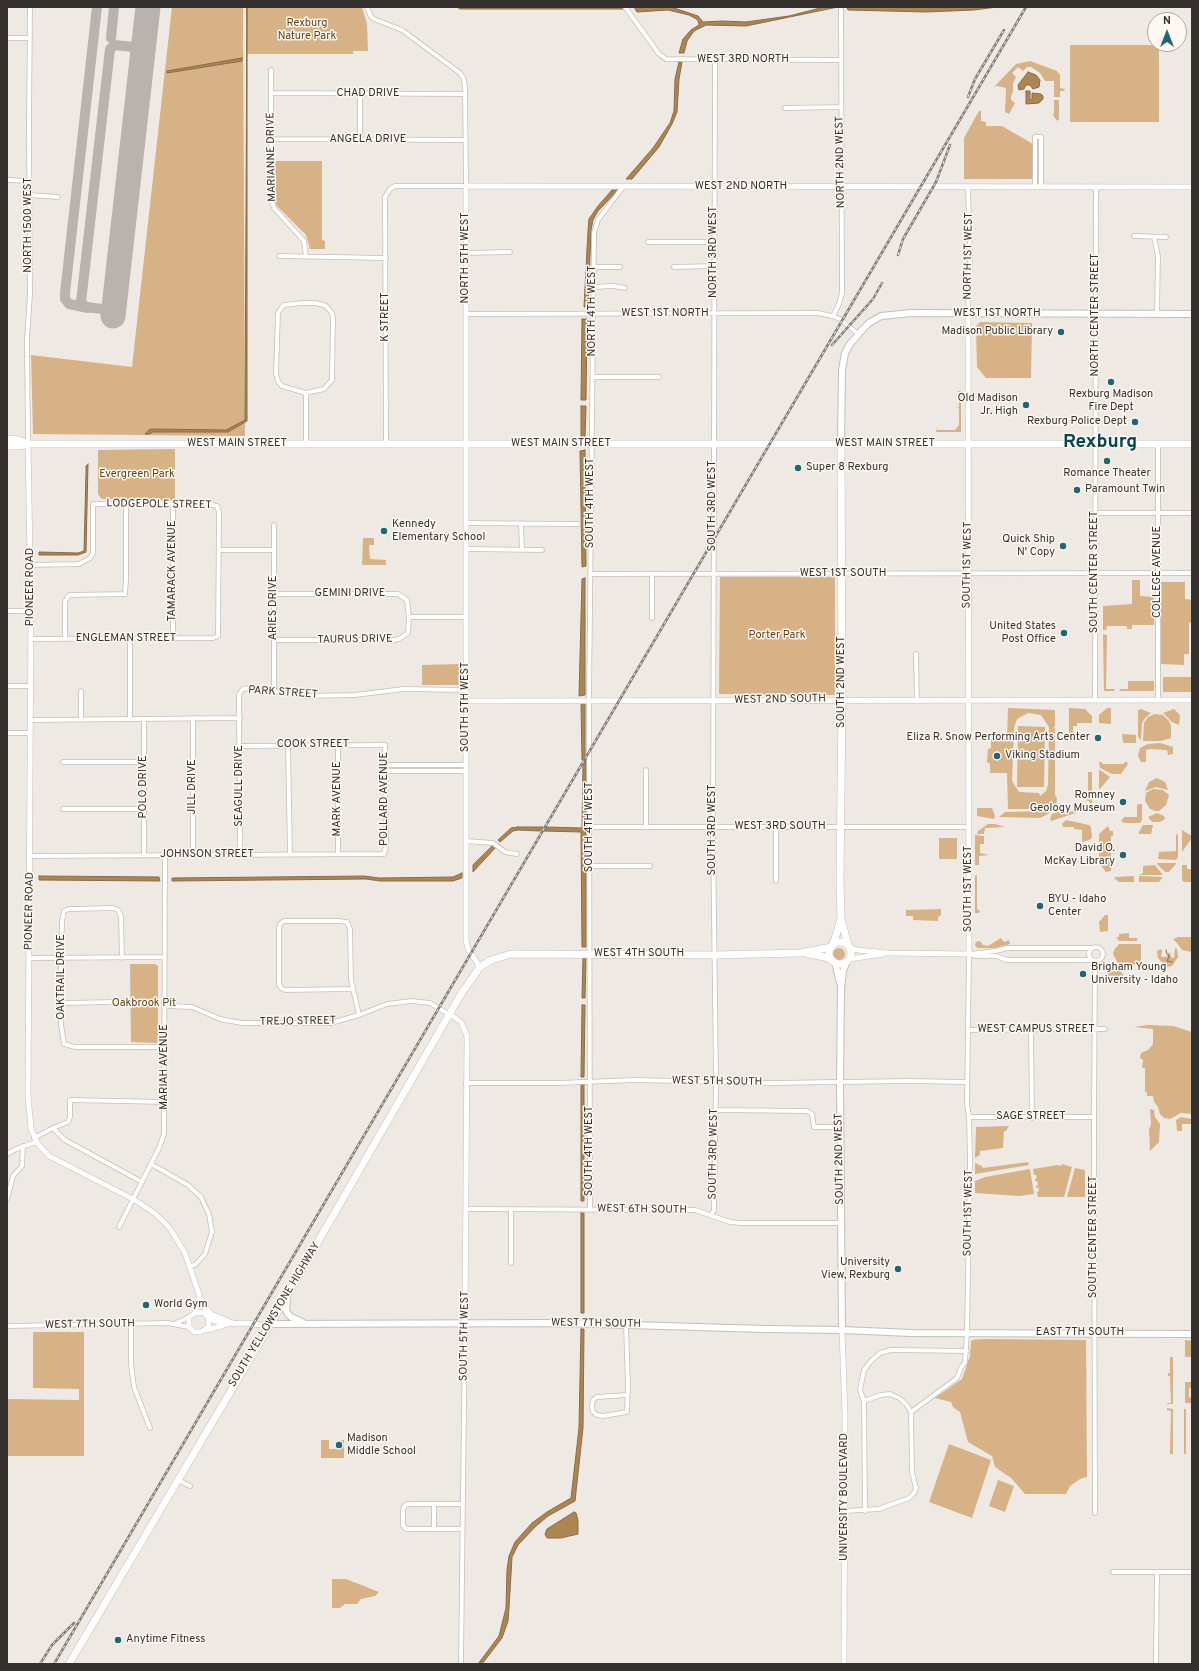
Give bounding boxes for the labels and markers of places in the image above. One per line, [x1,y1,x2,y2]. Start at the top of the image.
place label: Madison Public Library [941,325,1053,339]
marker: Madison Public Library [1056,327,1066,337]
marker: Rexburg Madison Fire Dept [1106,377,1116,387]
place label: Rexburg Madison Fire Dept [1069,388,1153,414]
place label: Old Madison Jr. High [958,392,1018,418]
marker: Old Madison Jr. High [1021,400,1031,410]
place label: Rexburg Police Dept [1027,415,1127,429]
marker: Rexburg Police Dept [1130,417,1140,427]
marker: Romance Theater [1102,456,1112,466]
place label: Super 8 Rexburg [806,461,888,475]
marker: Super 8 Rexburg [793,463,803,473]
place label: Romance Theater [1063,467,1151,481]
place label: Paramount Twin [1085,483,1165,497]
marker: Paramount Twin [1072,485,1082,495]
place label: Kennedy Elementary School [392,518,485,544]
marker: Kennedy Elementary School [379,526,389,536]
place label: Quick Ship N' Copy [1002,533,1055,559]
marker: Quick Ship N' Copy [1058,541,1068,551]
place label: United States Post Office [989,620,1056,646]
marker: United States Post Office [1059,628,1069,638]
place label: Eliza R. Snow Performing Arts Center [907,731,1090,745]
marker: Eliza R. Snow Performing Arts Center [1093,733,1103,743]
place label: Viking Stadium [1005,749,1080,763]
marker: Viking Stadium [992,751,1002,761]
place label: Romney Geology Museum [1030,789,1115,815]
marker: Romney Geology Museum [1118,797,1128,807]
place label: David O. McKay Library [1044,842,1115,868]
marker: David O. McKay Library [1118,850,1128,860]
place label: BYU - Idaho Center [1048,893,1106,919]
marker: BYU - Idaho Center [1035,901,1045,911]
place label: Brigham Young University - Idaho [1091,961,1178,987]
marker: Brigham Young University - Idaho [1078,969,1088,979]
place label: University View, Rexburg [821,1256,890,1282]
marker: University View, Rexburg [893,1264,903,1274]
place label: World Gym [154,1298,208,1312]
marker: World Gym [141,1300,151,1310]
place label: Madison Middle School [347,1432,416,1458]
marker: Madison Middle School [334,1440,344,1450]
place label: Anytime Fitness [126,1633,205,1647]
marker: Anytime Fitness [113,1635,123,1645]

